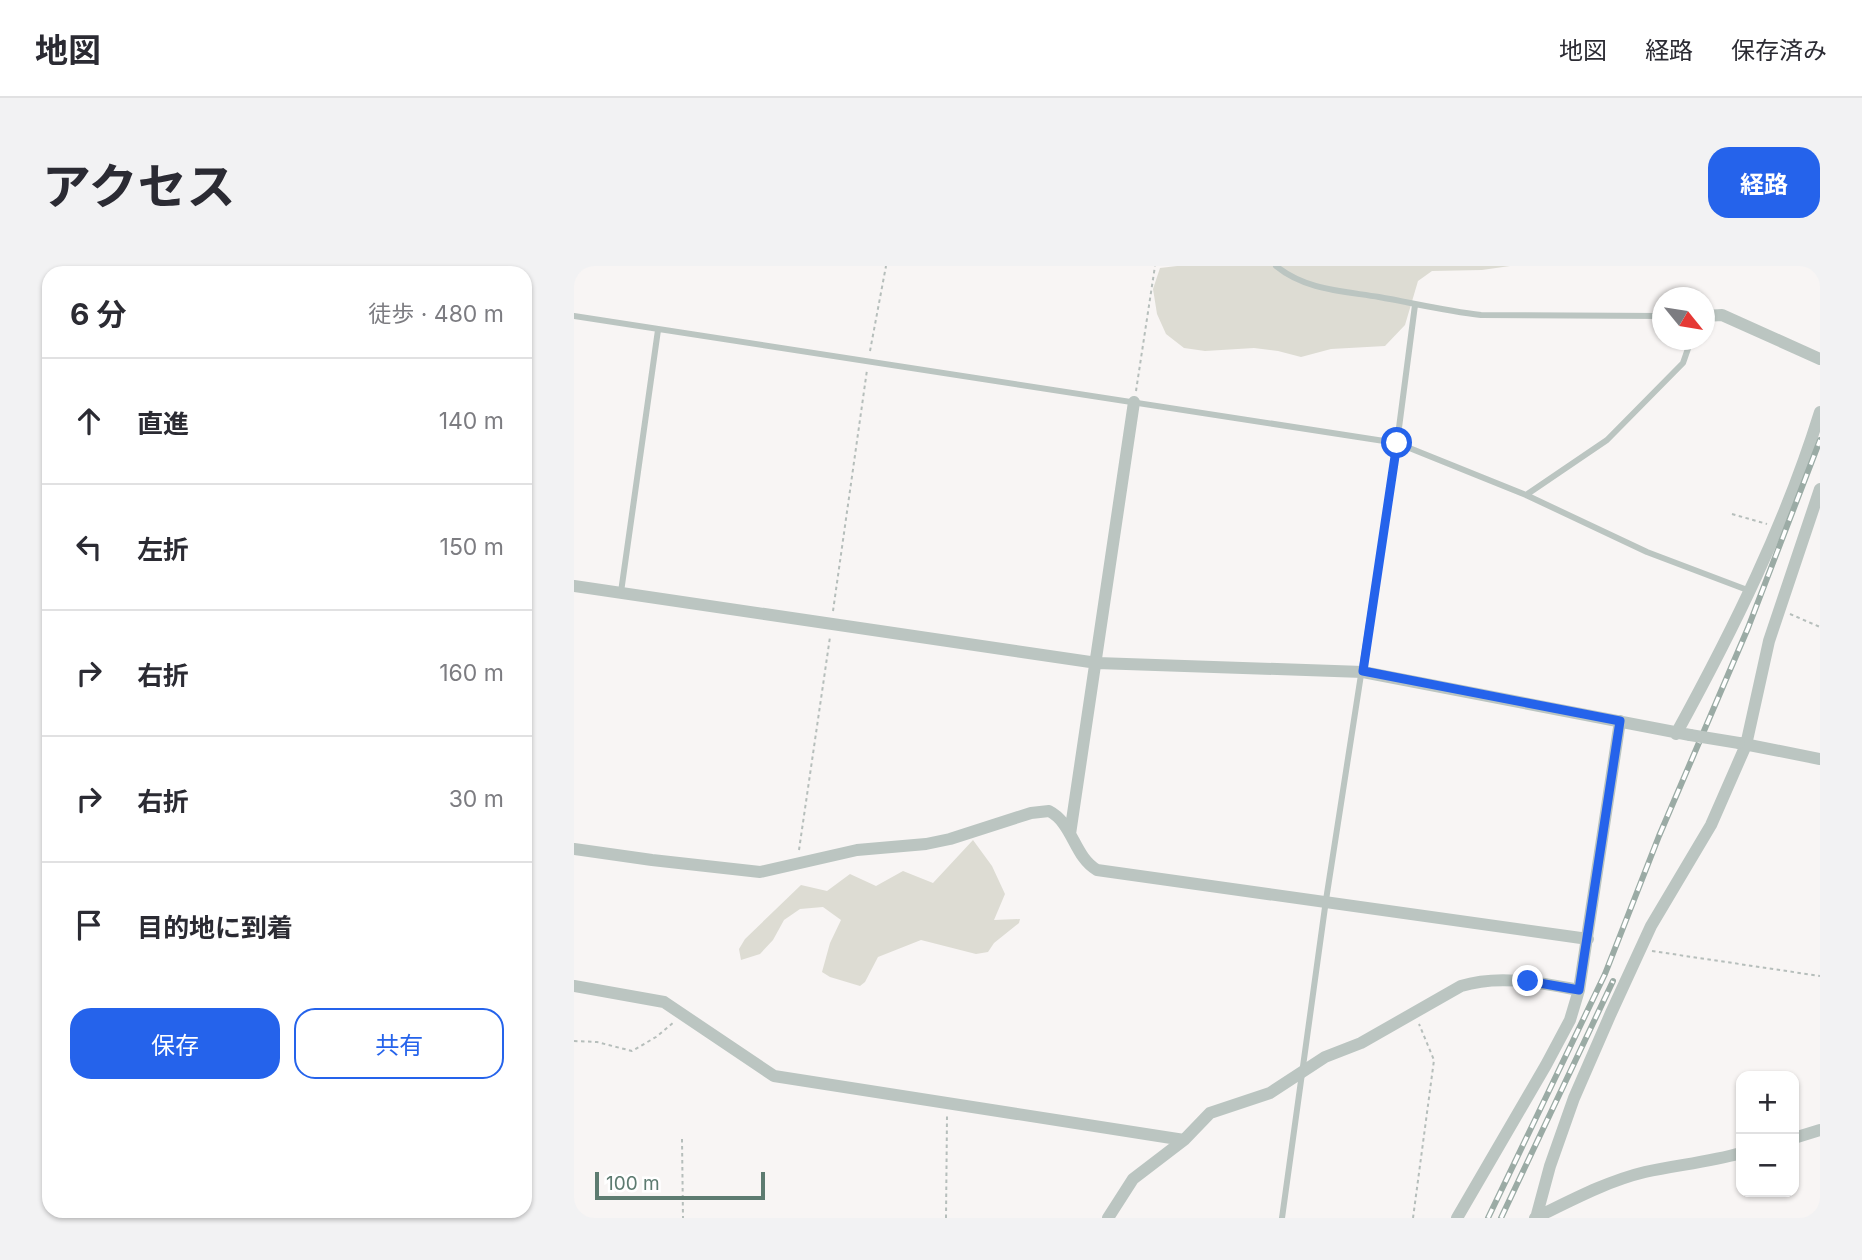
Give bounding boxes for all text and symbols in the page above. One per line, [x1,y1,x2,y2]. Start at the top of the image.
text: 地図 [35,30,101,70]
text: 地図 [1559,36,1607,65]
text: 経路 [1645,36,1693,65]
text: 保存済み [1731,36,1827,65]
button: 経路 [1708,147,1820,218]
text: アクセス [42,157,236,216]
north arrow [1652,287,1715,350]
text: 6 分 [70,296,127,332]
text: 徒歩 · 480 m [368,300,504,328]
icon: ahead [70,402,108,440]
text: 140 m [439,407,504,435]
text: 直進 [137,408,189,439]
route start [1381,427,1412,458]
icon: left [70,528,108,566]
text: 150 m [440,533,504,561]
text: 左折 [137,534,189,565]
icon: right [70,654,108,692]
text: 160 m [439,659,504,687]
text: 右折 [137,660,189,691]
icon: right [70,780,108,818]
text: 30 m [449,785,504,813]
text: 右折 [137,786,189,817]
icon: arrive [70,906,108,944]
text: 目的地に到着 [137,912,293,943]
route end [1512,965,1543,996]
button: 保存 [70,1008,280,1079]
button: 共有 [294,1008,504,1079]
map controls [1736,1071,1799,1197]
button: + [1736,1071,1799,1134]
button: − [1736,1134,1799,1197]
scale bar [595,1169,765,1201]
text: 100 m [606,1172,660,1195]

